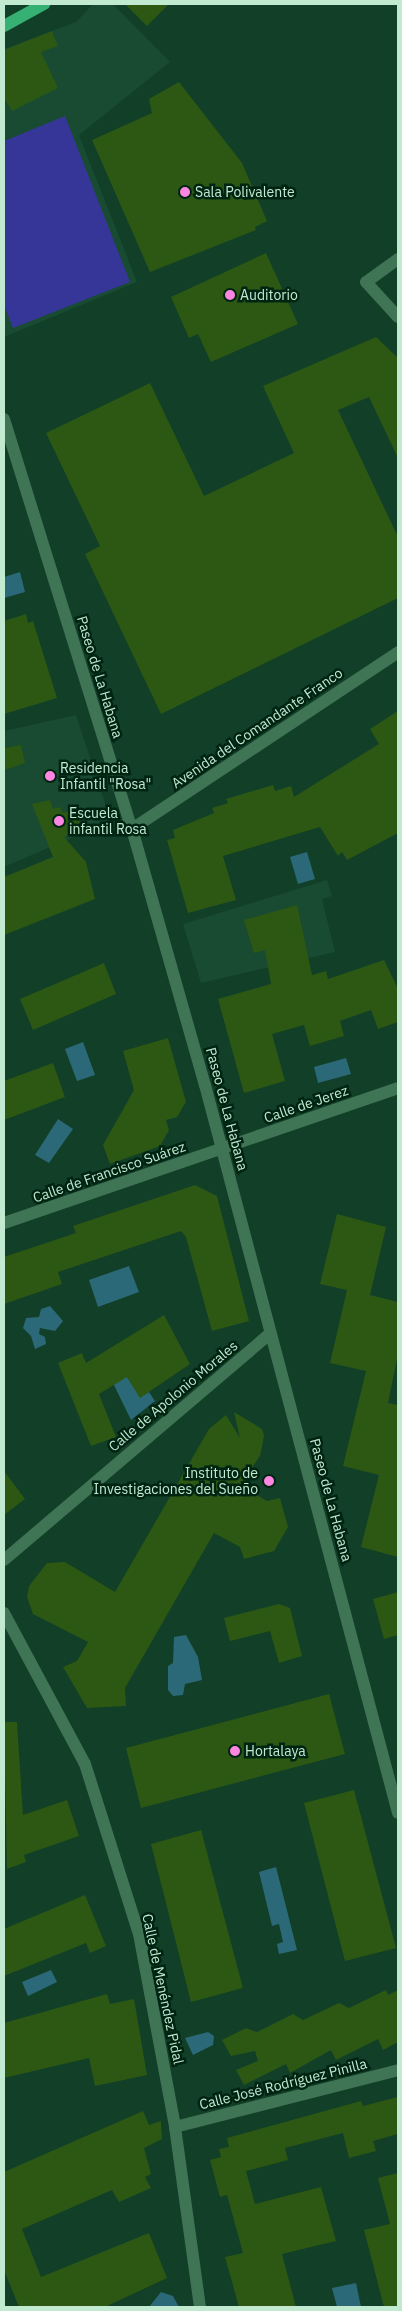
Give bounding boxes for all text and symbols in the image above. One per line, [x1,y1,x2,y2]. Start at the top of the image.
place label: Sala Polivalente [195,184,295,200]
marker: Sala Polivalente [179,186,191,198]
place label: Auditorio [240,287,298,303]
marker: Auditorio [224,289,236,301]
street label: Paseo de La Habana [73,614,127,740]
street label: Avenida del Comandante Franco [168,664,346,792]
place label: Residencia Infantil "Rosa" [60,760,151,792]
marker: Residencia Infantil "Rosa" [44,770,56,782]
place label: Escuela infantil Rosa [69,805,147,838]
marker: Escuela infantil Rosa [53,815,65,827]
street label: Paseo de La Habana [202,1046,252,1172]
street label: Calle de Jerez [262,1082,350,1126]
street label: Calle de Francisco Suárez [31,1138,187,1206]
street label: Calle de Apolonio Morales [105,1337,241,1455]
street label: Paseo de La Habana [306,1437,356,1563]
place label: Instituto de Investigaciones del Sueño [94,1465,258,1498]
marker: Instituto de Investigaciones del Sueño [262,1474,276,1488]
place label: Hortalaya [245,1743,306,1759]
marker: Hortalaya [229,1745,241,1757]
street label: Calle de Menéndez Pidal [139,1912,187,2066]
street label: Calle José Rodríguez Pinilla [198,2055,368,2113]

